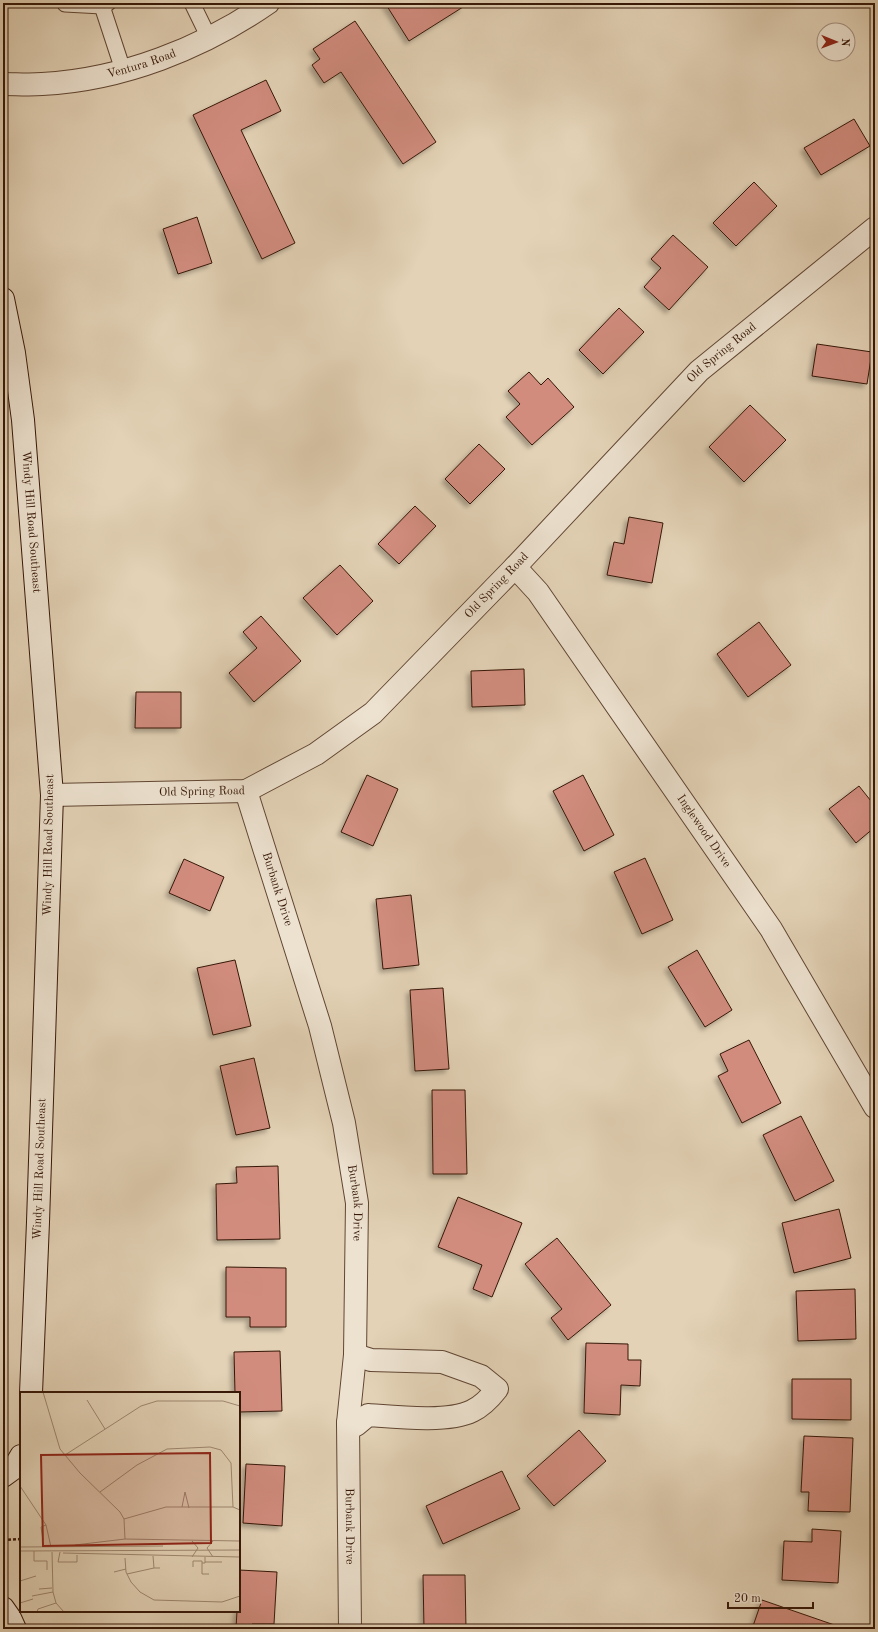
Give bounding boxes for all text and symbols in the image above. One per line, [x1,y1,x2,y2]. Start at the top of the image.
north arrow [816,22,856,62]
text: N [839,38,850,47]
street label: Ventura Road [106,47,178,81]
street label: Old Spring Road [685,321,759,385]
street label: Windy Hill Road Southeast [19,451,42,593]
street label: Old Spring Road [462,550,531,621]
street label: Windy Hill Road Southeast [42,774,56,916]
street label: Old Spring Road [159,785,245,799]
street label: Inglewood Drive [674,793,733,870]
street label: Burbank Drive [260,851,294,928]
street label: Windy Hill Road Southeast [32,1098,48,1240]
street label: Burbank Drive [345,1164,363,1242]
inset map [20,1392,240,1612]
street label: Burbank Drive [343,1488,355,1565]
scale bar [728,1584,813,1610]
text: 20 m [734,1593,761,1605]

